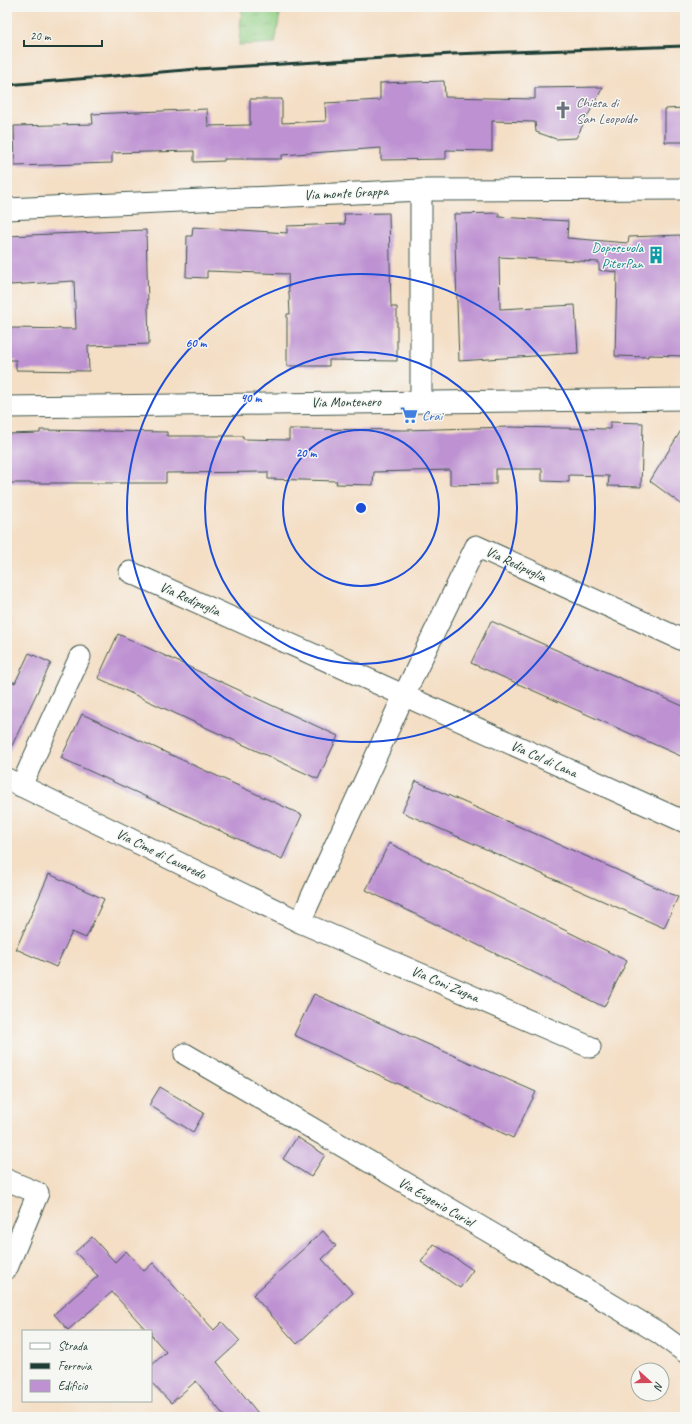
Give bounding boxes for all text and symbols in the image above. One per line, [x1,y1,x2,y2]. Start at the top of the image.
scale bar [24,22,102,48]
text: 20 m [30,28,52,44]
place label: Chiesa di San Leopoldo [576,94,639,127]
church icon: Chiesa di San Leopoldo [553,100,573,120]
street label: Via monte Grappa [304,182,390,204]
place label: Doposcuola PiterPan [591,239,644,272]
building icon: Doposcuola PiterPan [646,245,666,265]
text: 60 m [186,335,208,351]
text: 40 m [241,390,262,406]
street label: Via Montenero [311,393,382,411]
supermarket icon: Crai [399,405,419,425]
place label: Crai [422,407,445,424]
text: 20 m [296,445,317,461]
centre of rings [354,501,368,515]
street label: Via Redipuglia [483,543,550,586]
street label: Via Redipuglia [157,578,224,620]
street label: Via Col di Lana [508,737,581,782]
street label: Via Cime di Lavaredo [113,825,210,884]
street label: Via Coni Zugna [409,962,482,1006]
street label: Via Eugenio Curiel [395,1174,479,1232]
legend [22,1330,152,1402]
text: Strada [58,1338,88,1354]
text: Ferrovia [58,1358,92,1374]
north arrow [630,1362,670,1402]
text: Edificio [58,1378,88,1394]
text: N [651,1380,667,1393]

